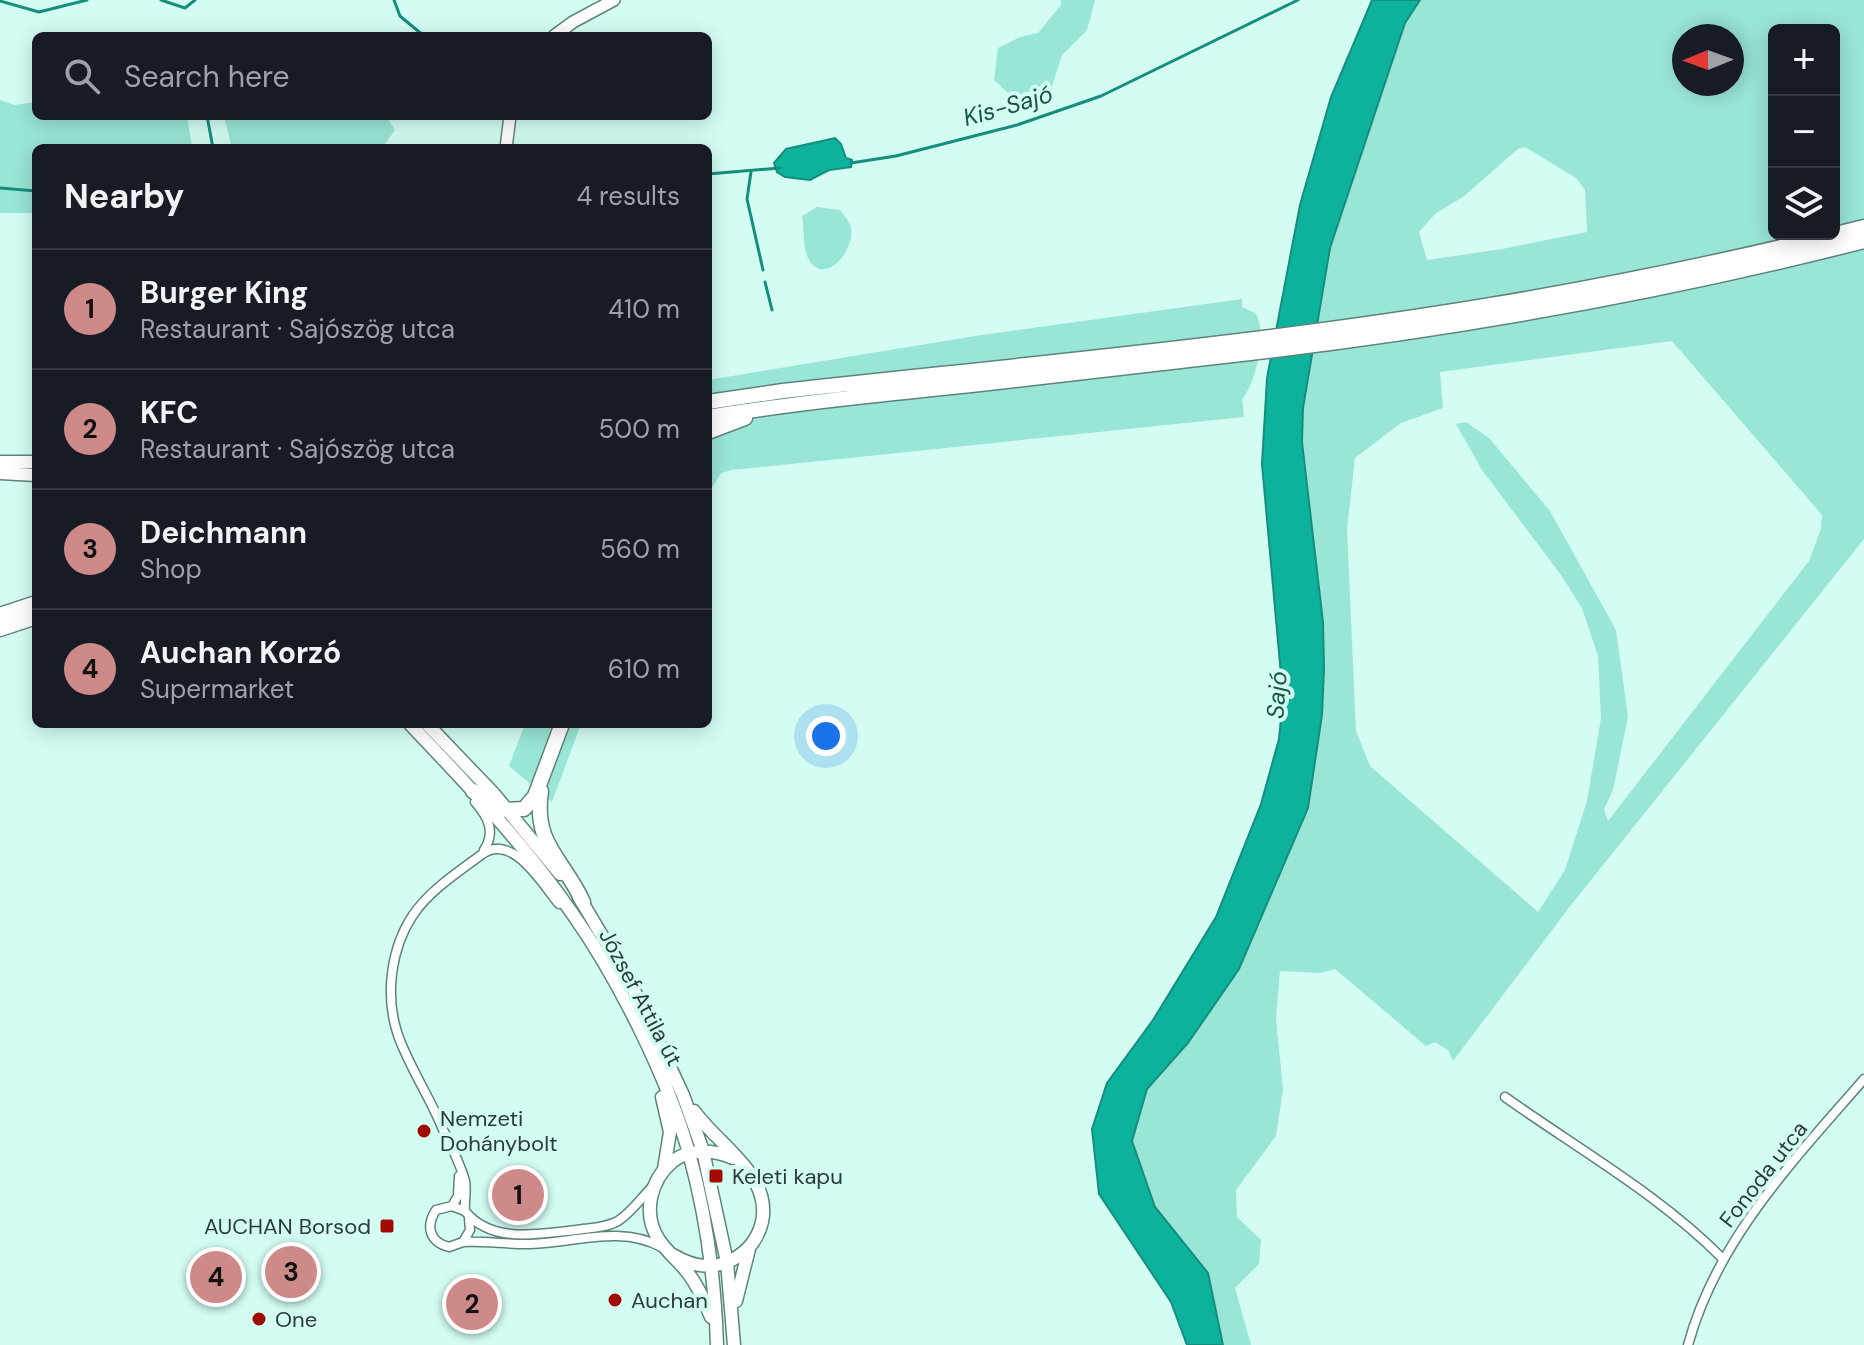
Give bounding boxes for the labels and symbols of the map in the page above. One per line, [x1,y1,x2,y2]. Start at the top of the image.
north arrow [1672,24,1744,96]
water label: Kis-Sajó [959,78,1056,133]
water label: Sajó [1259,670,1294,720]
your location [806,716,846,756]
street label: József Attila út [592,924,689,1071]
place label: Nemzeti Dohánybolt [440,1104,558,1158]
street label: Fonoda utca [1713,1115,1814,1233]
marker: Nemzeti Dohánybolt [415,1122,433,1140]
place label: Keleti kapu [732,1162,843,1191]
pin: 1 [492,1165,544,1225]
marker: Keleti kapu [707,1167,725,1185]
place label: AUCHAN Borsod [204,1212,371,1241]
marker: AUCHAN Borsod [378,1217,396,1235]
pin: 3 [265,1242,317,1302]
pin: 4 [190,1247,242,1307]
pin: 2 [446,1274,498,1334]
place label: Auchan [631,1286,708,1315]
marker: Auchan [606,1291,624,1309]
place label: One [275,1305,317,1334]
marker: One [250,1310,268,1328]

